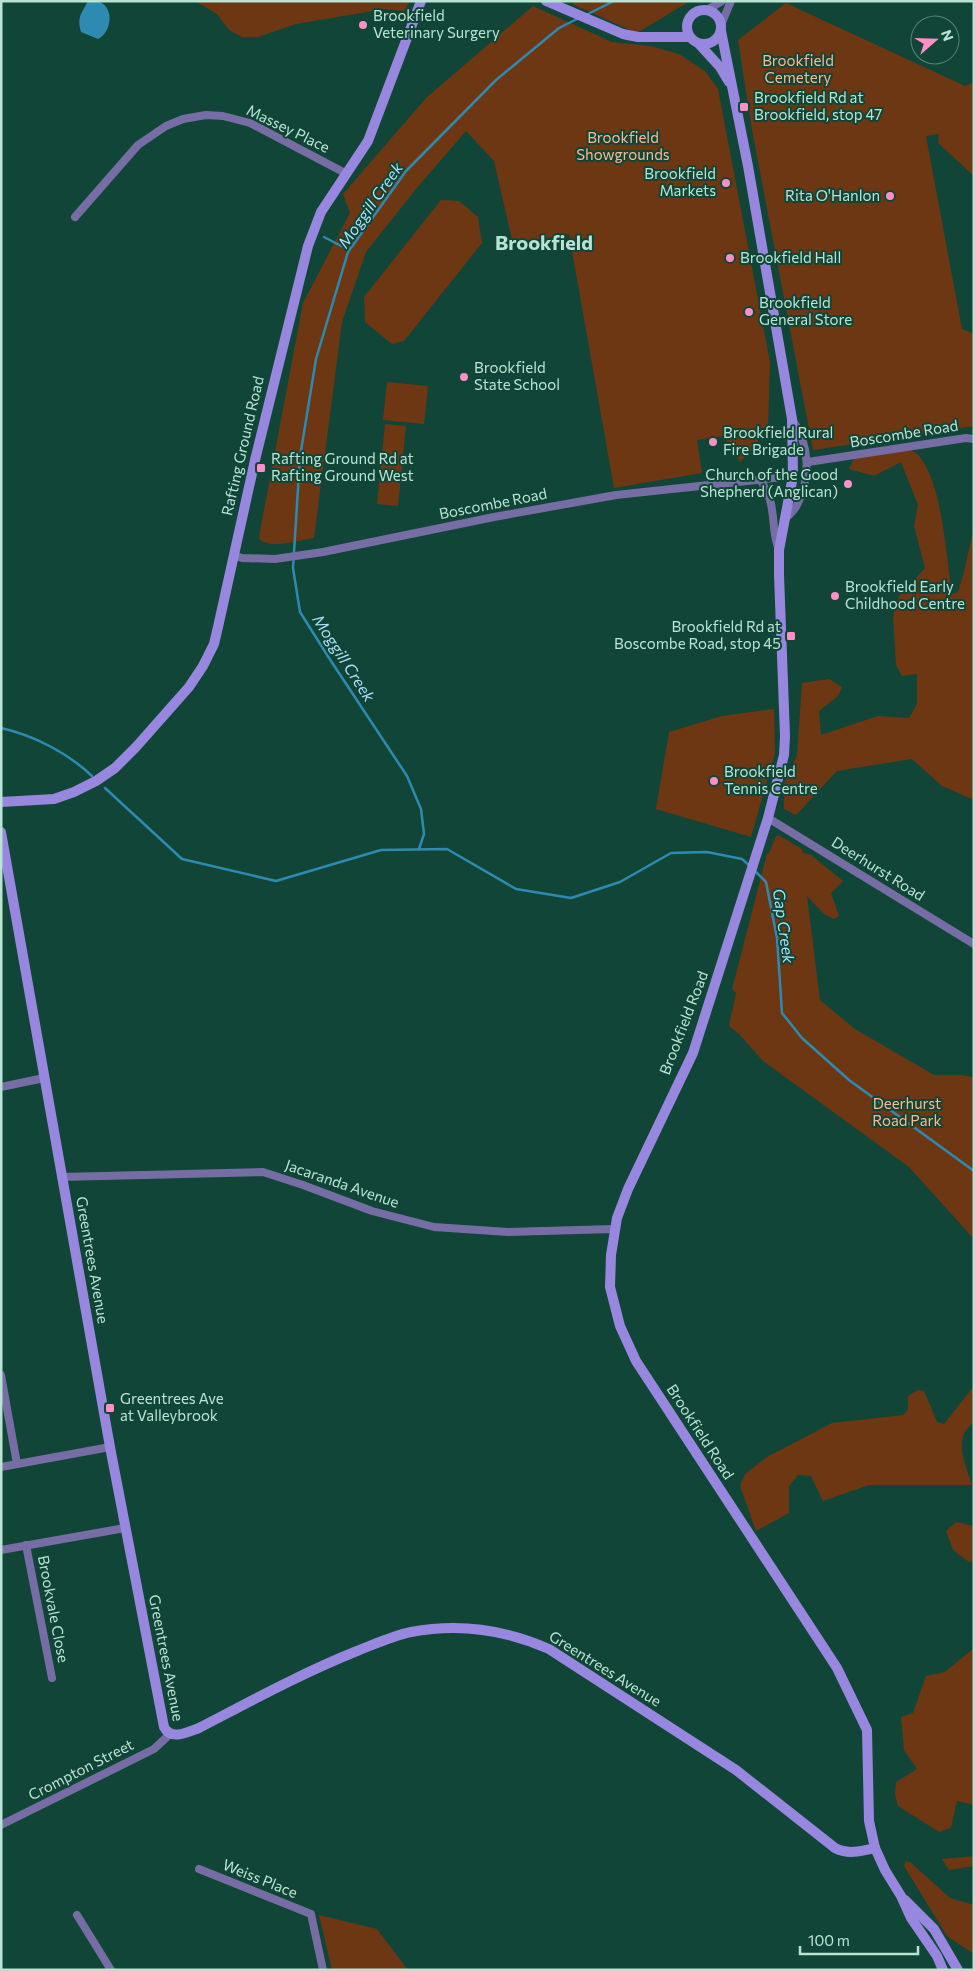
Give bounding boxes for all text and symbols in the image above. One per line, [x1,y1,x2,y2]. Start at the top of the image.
place label: Brookfield Veterinary Surgery [373,6,500,41]
north arrow [910,15,960,65]
marker: Brookfield Veterinary Surgery [357,19,369,31]
text: N [938,28,957,43]
park label: Brookfield Cemetery [762,51,834,86]
place label: Brookfield Rd at Brookfield, stop 47 [754,88,882,123]
street label: Massey Place [244,100,333,156]
marker: Brookfield Rd at Brookfield, stop 47 [738,101,750,113]
park label: Brookfield Showgrounds [576,128,670,163]
water label: Moggill Creek [333,158,406,251]
place label: Brookfield Markets [644,164,716,199]
marker: Brookfield Markets [720,177,732,189]
place label: Rita O'Hanlon [785,186,880,204]
marker: Rita O'Hanlon [884,190,896,202]
district label: Brookfield [495,230,593,254]
place label: Brookfield Hall [740,248,841,266]
marker: Brookfield Hall [724,252,736,264]
place label: Brookfield General Store [759,293,852,328]
marker: Brookfield General Store [743,306,755,318]
place label: Brookfield State School [474,358,560,393]
marker: Brookfield State School [458,371,470,383]
street label: Rafting Ground Road [217,374,267,517]
street label: Boscombe Road [848,416,959,450]
place label: Brookfield Rural Fire Brigade [723,423,833,458]
marker: Brookfield Rural Fire Brigade [707,436,719,448]
place label: Rafting Ground Rd at Rafting Ground West [271,449,414,484]
marker: Rafting Ground Rd at Rafting Ground West [255,462,267,474]
place label: Church of the Good Shepherd (Anglican) [700,465,838,500]
marker: Church of the Good Shepherd (Anglican) [842,478,854,490]
street label: Boscombe Road [437,484,548,522]
place label: Brookfield Early Childhood Centre [845,577,965,612]
marker: Brookfield Early Childhood Centre [829,590,841,602]
water label: Moggill Creek [309,611,380,705]
place label: Brookfield Rd at Boscombe Road, stop 45 [614,617,781,652]
marker: Brookfield Rd at Boscombe Road, stop 45 [785,630,797,642]
place label: Brookfield Tennis Centre [724,762,818,797]
marker: Brookfield Tennis Centre [708,775,720,787]
street label: Deerhurst Road [829,832,928,904]
water label: Gap Creek [770,887,799,965]
street label: Brookfield Road [655,968,711,1077]
park label: Deerhurst Road Park [872,1094,942,1129]
street label: Jacaranda Avenue [283,1155,402,1211]
street label: Greentrees Avenue [73,1195,113,1325]
street label: Brookfield Road [663,1381,738,1482]
place label: Greentrees Ave at Valleybrook [120,1389,224,1424]
marker: Greentrees Ave at Valleybrook [104,1402,116,1414]
street label: Brookvale Close [35,1554,73,1664]
street label: Greentrees Avenue [146,1593,188,1723]
street label: Greentrees Avenue [546,1626,665,1710]
street label: Crompton Street [25,1735,136,1803]
street label: Weiss Place [220,1855,300,1901]
scale bar [800,1924,918,1956]
text: 100 m [808,1931,850,1949]

